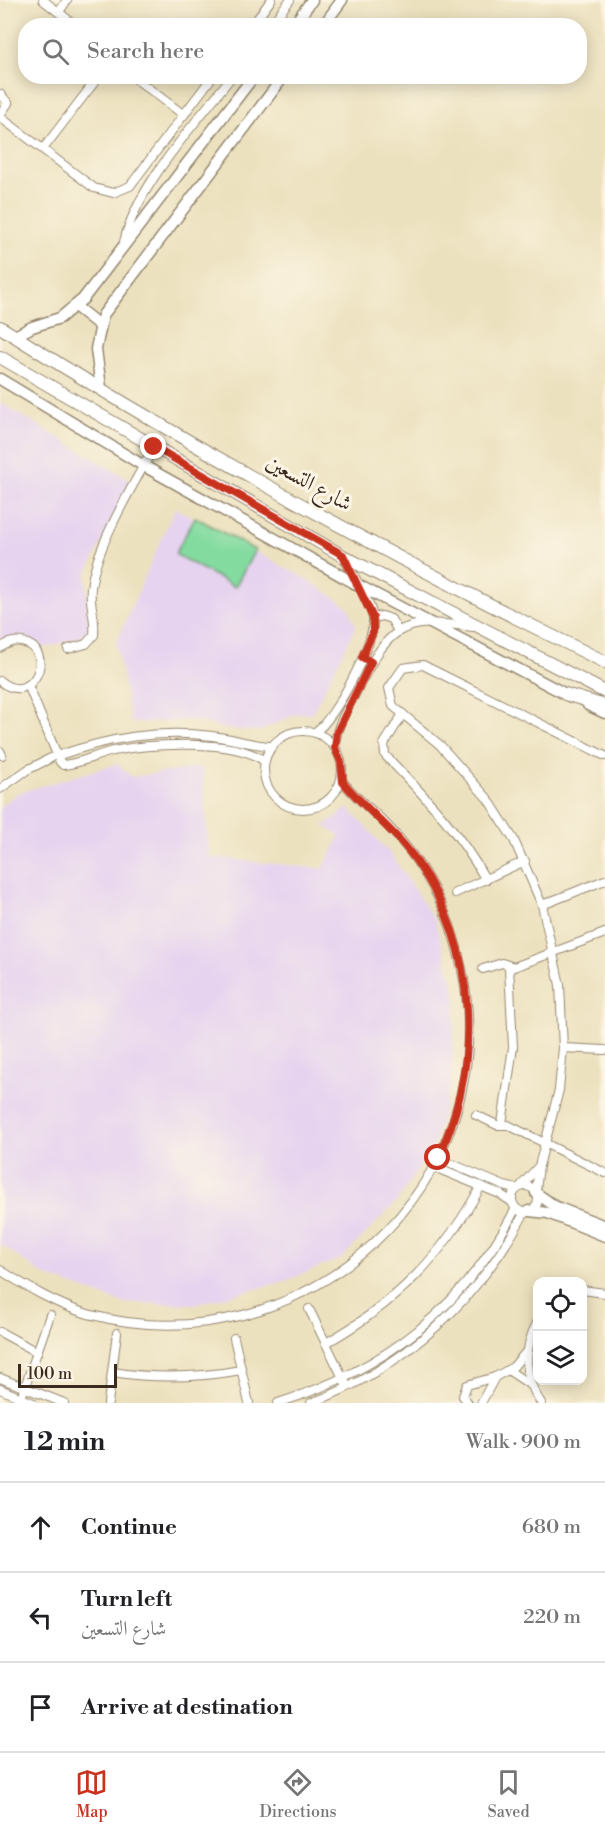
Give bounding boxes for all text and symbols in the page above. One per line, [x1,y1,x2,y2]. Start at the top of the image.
search box [18,18,587,84]
icon: search [39,35,72,68]
text: Search here [87,38,204,65]
route end [140,433,166,459]
street label: شارع التسعين [259,448,357,521]
route start [424,1144,450,1170]
map controls [533,1277,587,1385]
button: locate [533,1277,587,1331]
button: layers [533,1331,587,1385]
scale bar [18,1361,117,1388]
text: 100 m [27,1364,72,1384]
text: 12 min [24,1426,105,1458]
text: Walk · 900 m [466,1430,581,1455]
icon: ahead [24,1511,57,1544]
text: Continue [81,1514,177,1541]
text: 680 m [522,1515,581,1540]
text: Turn left [81,1586,172,1613]
icon: left [24,1601,57,1634]
text: 220 m [523,1605,581,1630]
text: شارع التسعين [81,1617,166,1642]
icon: arrive [24,1691,57,1724]
text: Arrive at destination [81,1694,293,1721]
tab: Map [75,1766,108,1822]
tab: Directions [259,1766,337,1822]
tab: Saved [487,1766,530,1822]

